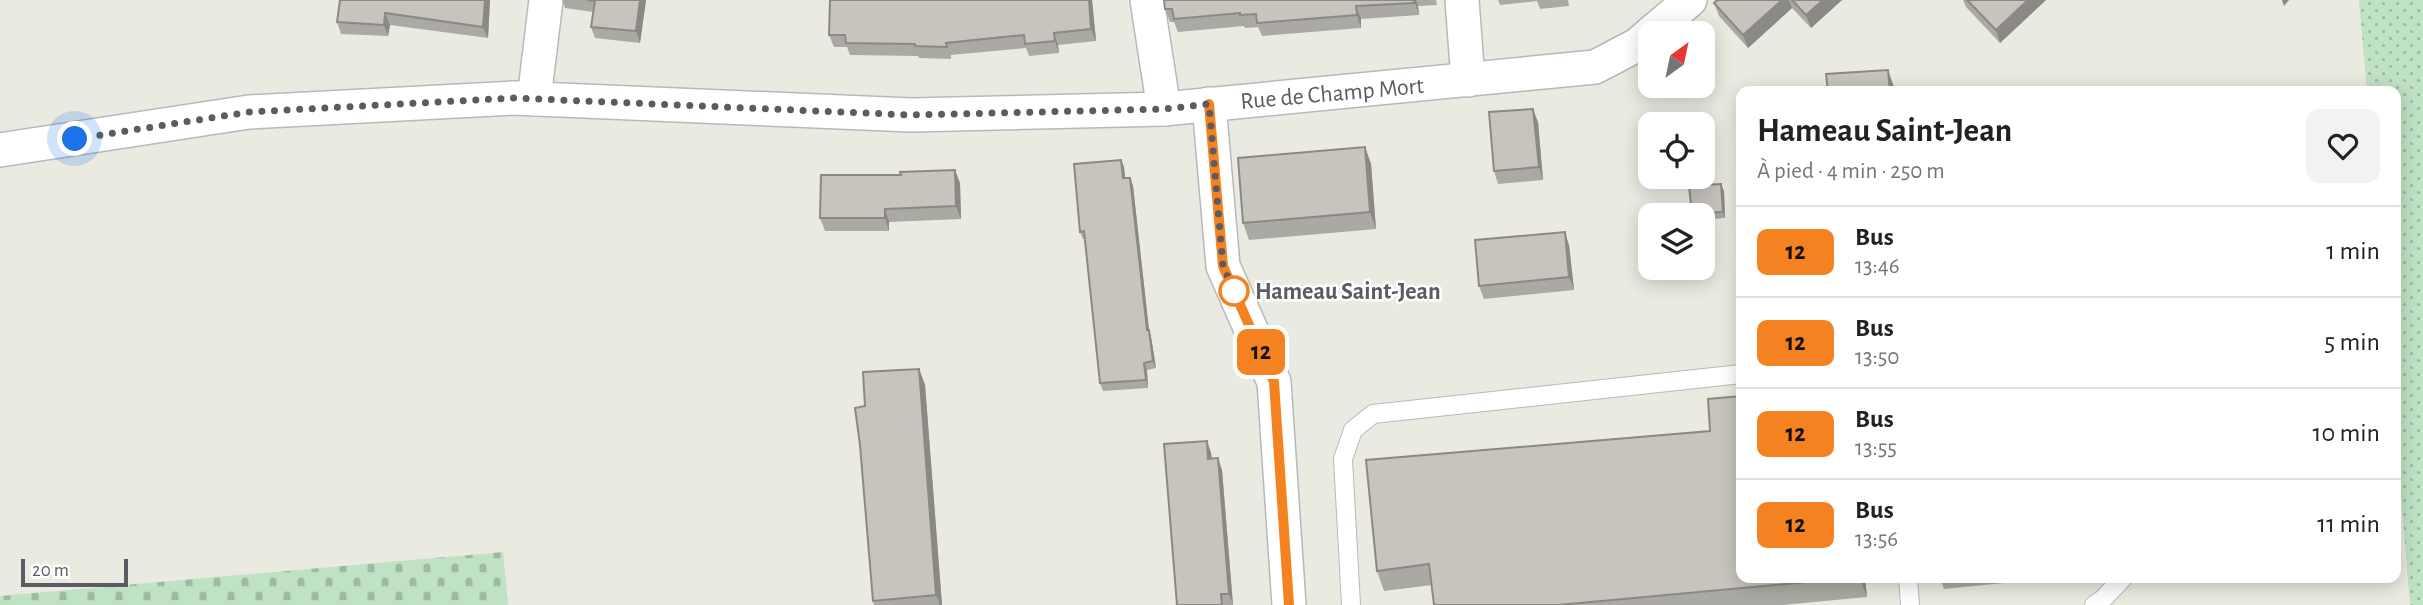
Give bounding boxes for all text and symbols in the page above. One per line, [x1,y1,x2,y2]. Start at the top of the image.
north arrow [1638,21,1715,98]
map controls [1638,21,1715,280]
street label: Rue de Champ Mort [1239,74,1425,114]
button: heart [2306,109,2380,183]
button: locate [1638,112,1715,189]
text: Hameau Saint-Jean [1757,115,2012,148]
your location [57,121,92,156]
text: À pied · 4 min · 250 m [1757,160,1945,183]
button: layers [1638,203,1715,280]
text: Bus [1855,224,1894,250]
text: 1 min [2326,238,2380,264]
text: 12 [1786,240,1805,264]
text: 13:46 [1855,255,1900,278]
marker: Hameau Saint-Jean [1219,276,1249,306]
place label: Hameau Saint-Jean [1255,280,1441,304]
text: Bus [1855,315,1894,341]
line badge: 12 [1230,329,1292,375]
text: 5 min [2324,329,2380,355]
text: 12 [1786,331,1805,355]
text: 12 [1251,340,1271,364]
text: 13:50 [1855,346,1899,369]
text: Bus [1855,406,1894,432]
text: 10 min [2313,420,2380,446]
text: 12 [1786,422,1805,446]
text: 13:55 [1855,437,1897,460]
text: Bus [1855,497,1894,523]
text: 11 min [2317,511,2380,537]
text: 12 [1786,513,1805,537]
text: 13:56 [1855,528,1898,551]
scale bar [21,556,128,588]
text: 20 m [32,561,69,580]

